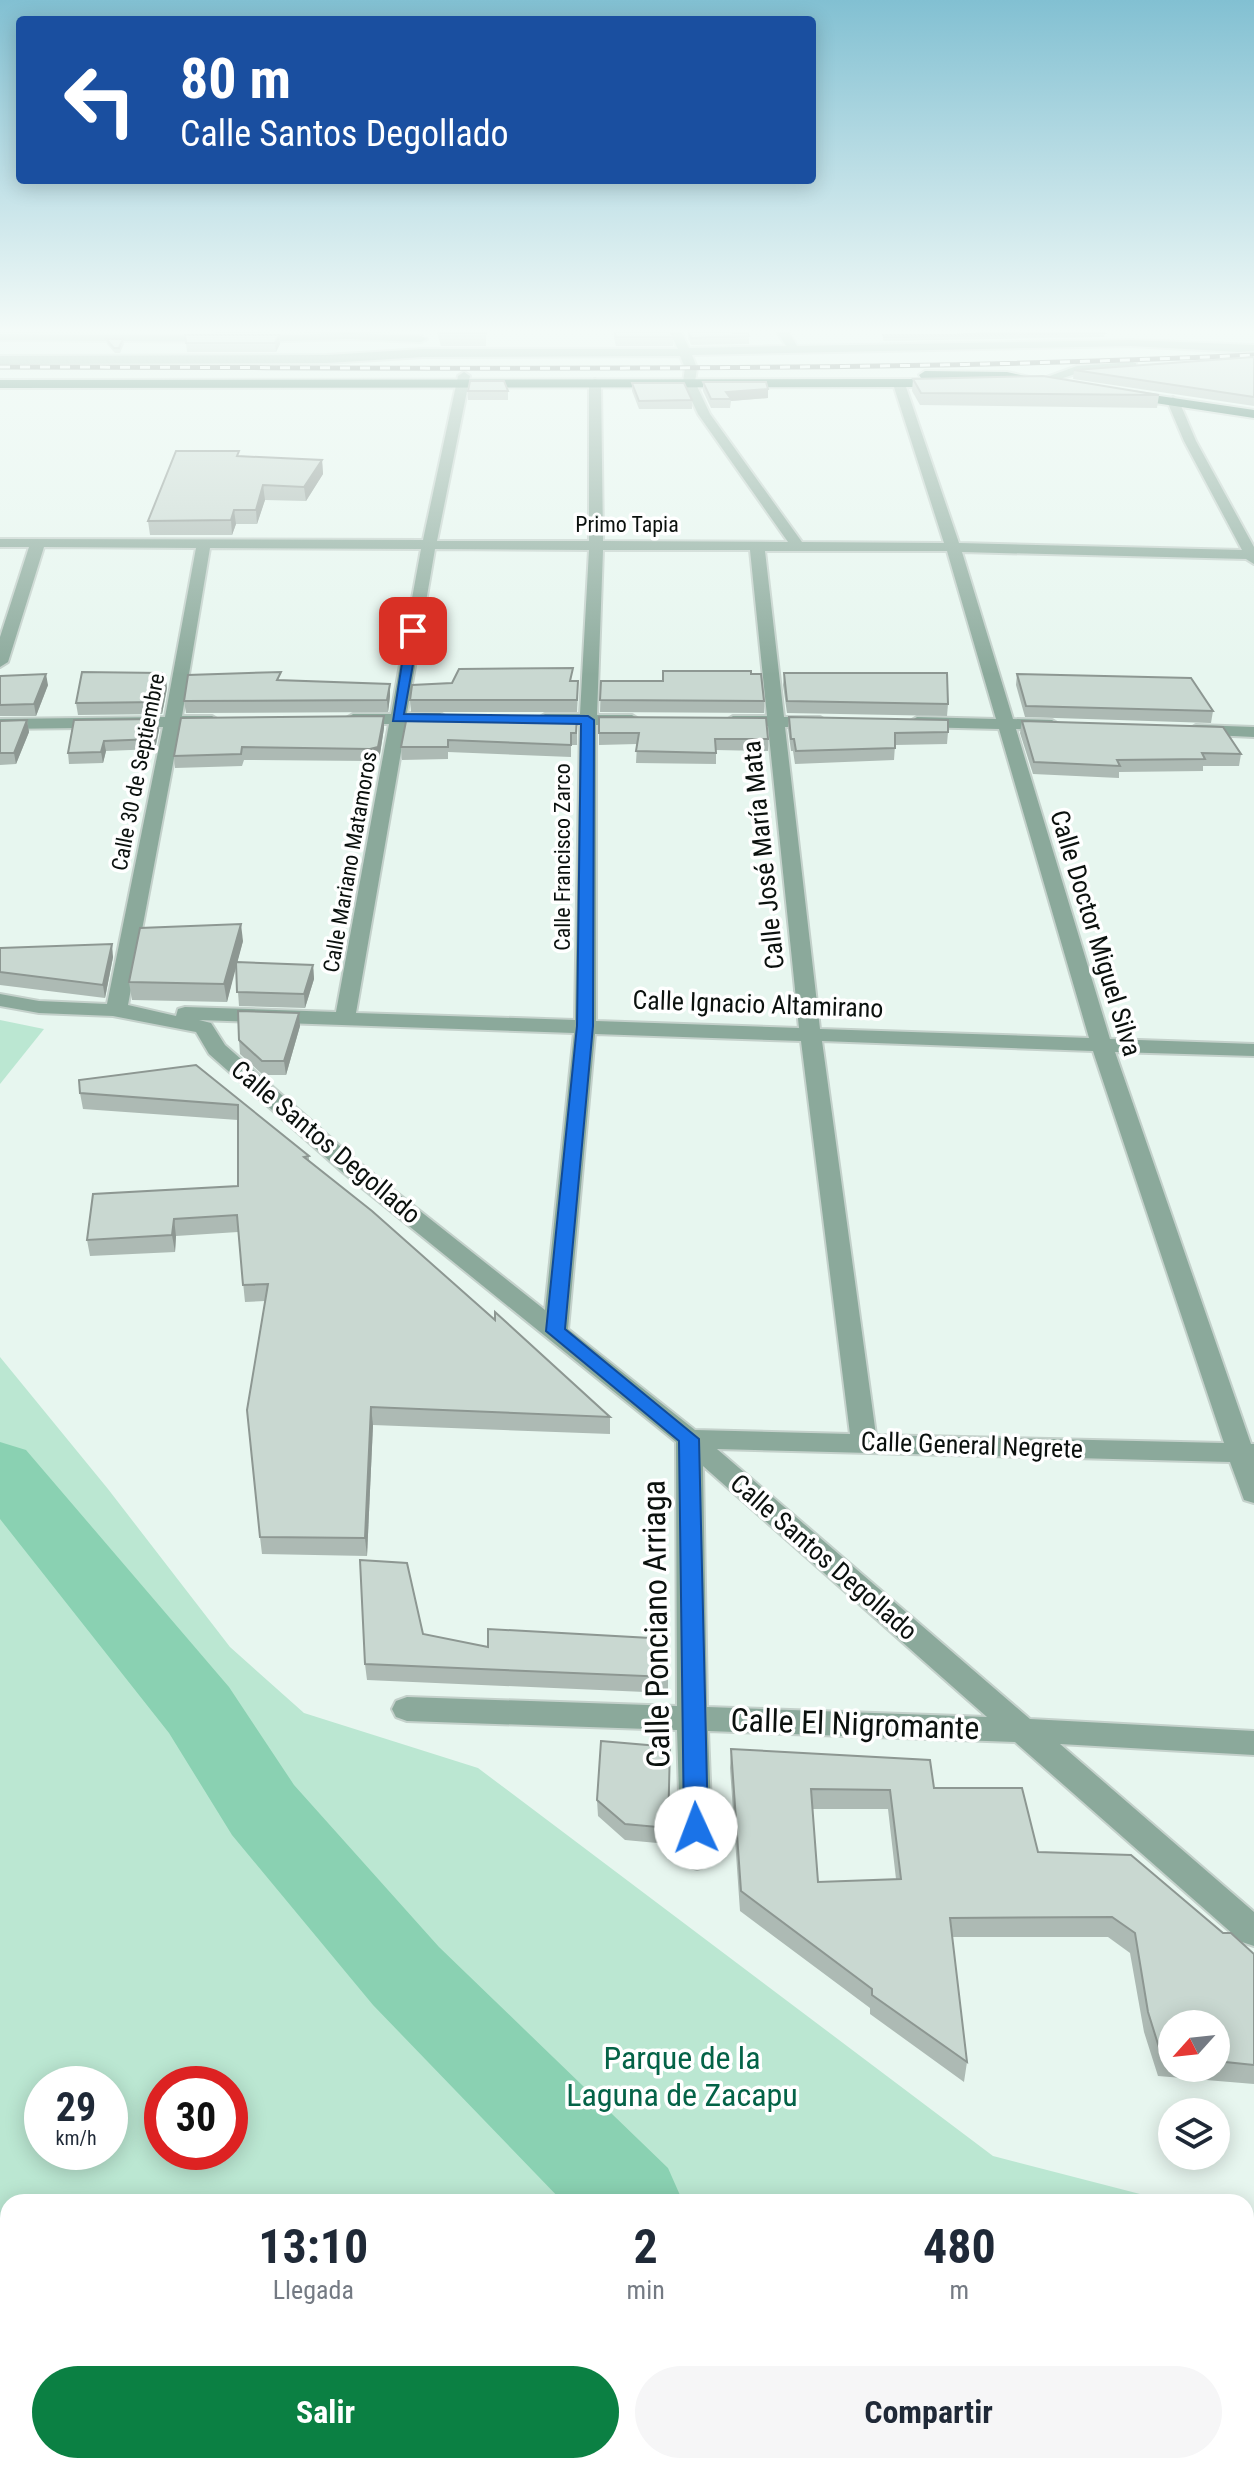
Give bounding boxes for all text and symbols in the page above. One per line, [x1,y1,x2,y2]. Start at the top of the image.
text: 80 m [180,46,291,112]
icon: left [48,48,152,152]
text: Calle Santos Degollado [180,113,509,155]
street label: Primo Tapia [575,512,679,537]
pin [379,597,447,665]
icon: arrive [391,609,435,653]
street label: Calle 30 de Septiembre [107,671,169,873]
street label: Calle José María Mata [736,739,790,971]
street label: Calle Mariano Matamoros [318,750,382,974]
street label: Calle Francisco Zarco [550,763,575,951]
street label: Calle Doctor Miguel Silva [1044,806,1148,1060]
street label: Calle Ignacio Altamirano [632,985,884,1023]
street label: Calle Santos Degollado [225,1054,427,1230]
street label: Calle General Negrete [860,1426,1084,1464]
street label: Calle Santos Degollado [725,1468,923,1646]
street label: Calle Ponciano Arriaga [634,1480,678,1768]
street label: Calle El Nigromante [730,1701,980,1747]
position arrow [654,1786,738,1870]
north arrow [1158,2010,1230,2082]
map controls [1158,2010,1230,2170]
park label: Parque de la Laguna de Zacapu [566,2039,798,2114]
speed limit sign: 30 [144,2066,248,2170]
text: 29 [56,2084,96,2131]
button: layers [1158,2098,1230,2170]
text: km/h [55,2126,97,2150]
text: 13:10 [258,2218,368,2275]
text: 2 [634,2218,658,2275]
text: 480 [923,2218,996,2275]
text: Llegada [273,2275,354,2305]
text: min [627,2275,665,2305]
text: m [950,2275,969,2305]
button: Salir [32,2366,619,2458]
button: Compartir [635,2366,1222,2458]

